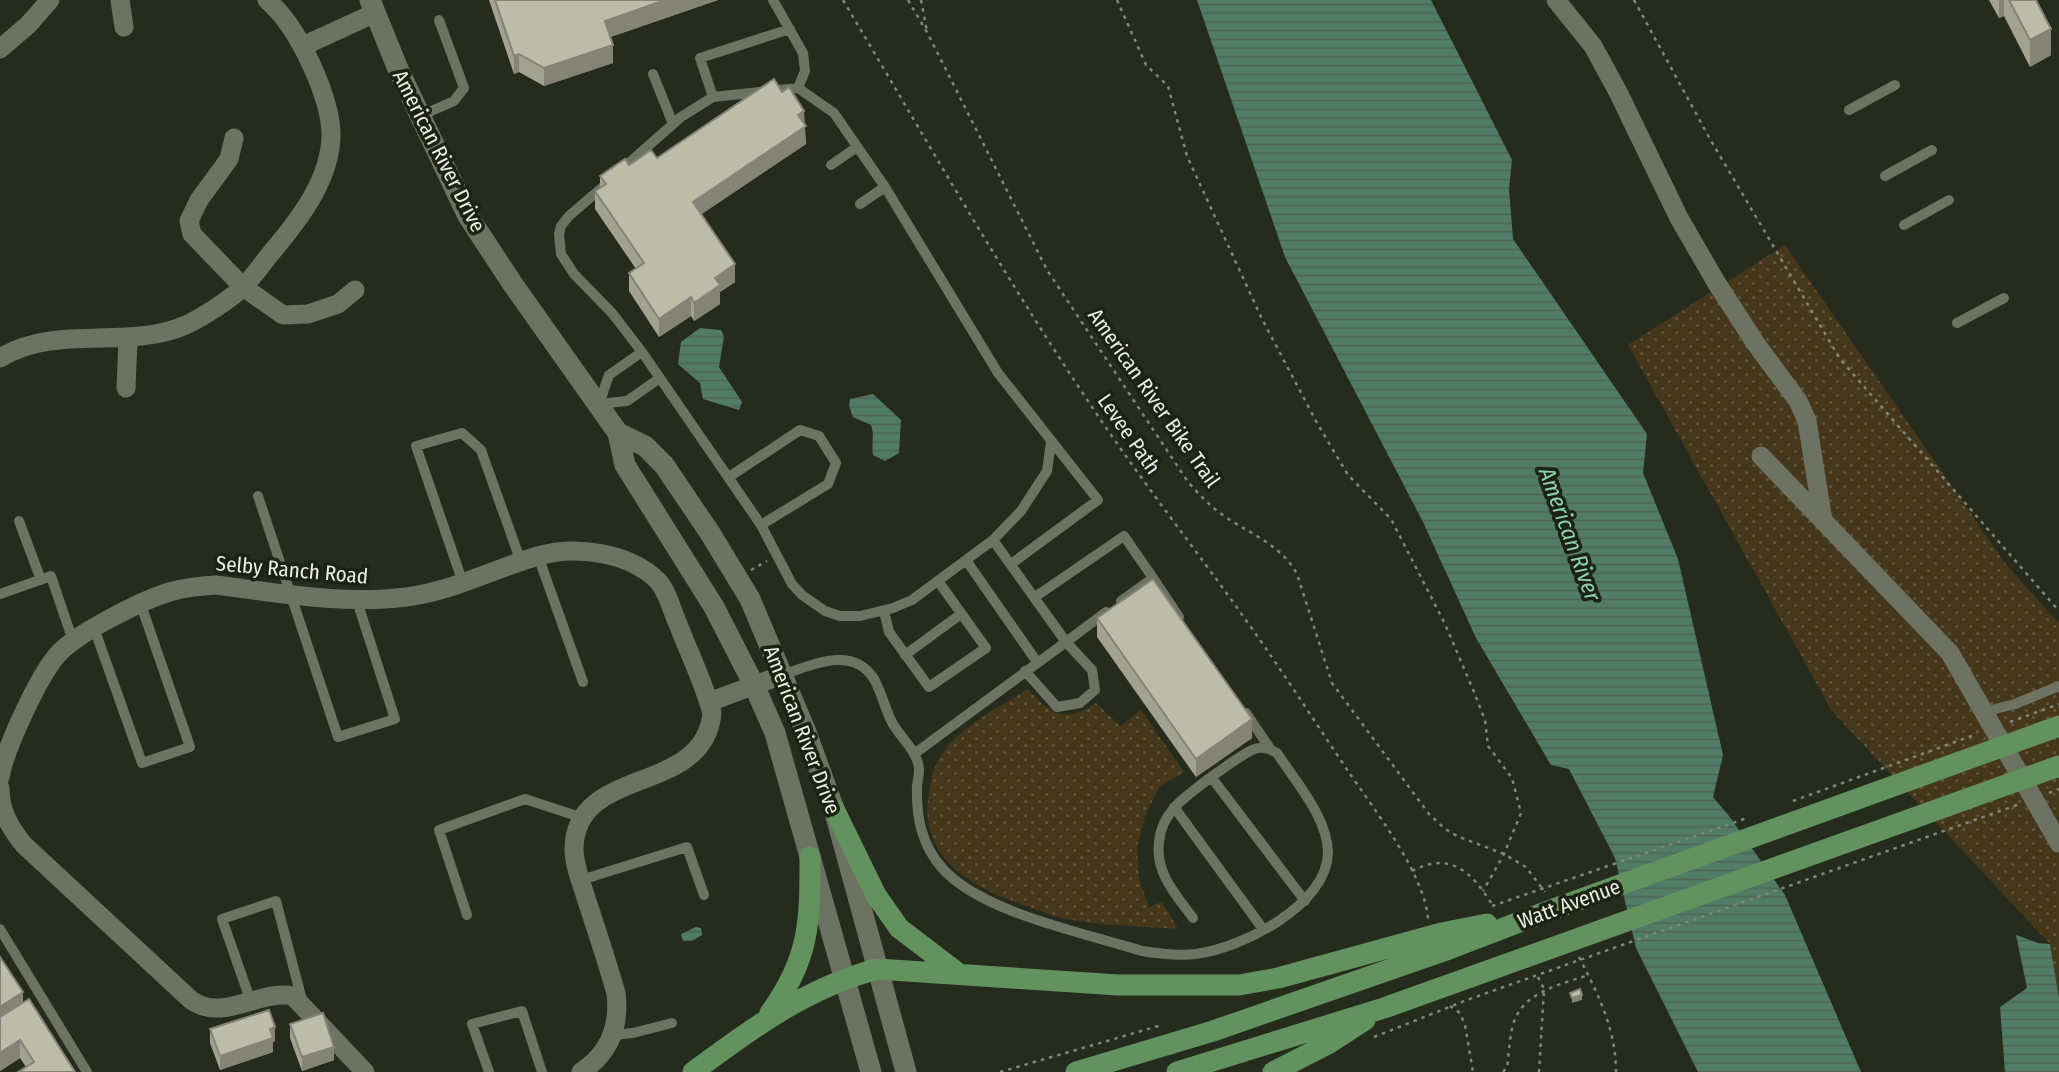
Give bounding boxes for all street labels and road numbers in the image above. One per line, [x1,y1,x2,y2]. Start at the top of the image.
street label: American River Drive [387,66,491,236]
street label: American River Bike Trail [1082,304,1226,493]
street label: Levee Path [1092,389,1166,479]
street label: Selby Ranch Road [215,550,369,590]
street label: American River Drive [758,642,846,818]
street label: Watt Avenue [1514,873,1624,935]

